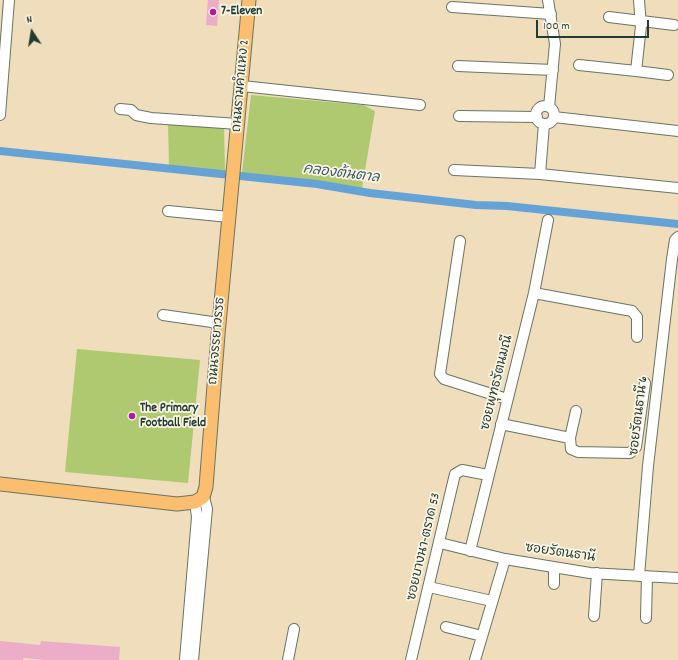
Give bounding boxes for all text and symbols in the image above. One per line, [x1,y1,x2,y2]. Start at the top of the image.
place label: 7-Eleven [221,4,262,20]
marker: 7-Eleven [208,7,218,17]
north arrow [12,12,52,52]
text: N [25,12,34,29]
scale bar [538,12,651,38]
text: 100 m [543,18,570,35]
street label: ถนนรามคำแหง 2 [230,39,254,133]
water label: คลองต้นตาล [302,162,380,188]
street label: ถนนจรรยาวรรธ [206,297,230,385]
street label: ซอยพุทธรัตนมณี [479,334,517,432]
street label: ซอยรัตนธานี 6 [627,375,653,457]
place label: The Primary Football Field [140,401,206,432]
marker: The Primary Football Field [127,411,137,421]
street label: ซอยบางนา-ตราด 53 [405,492,445,602]
street label: ซอยรัตนธานี [524,541,596,567]

